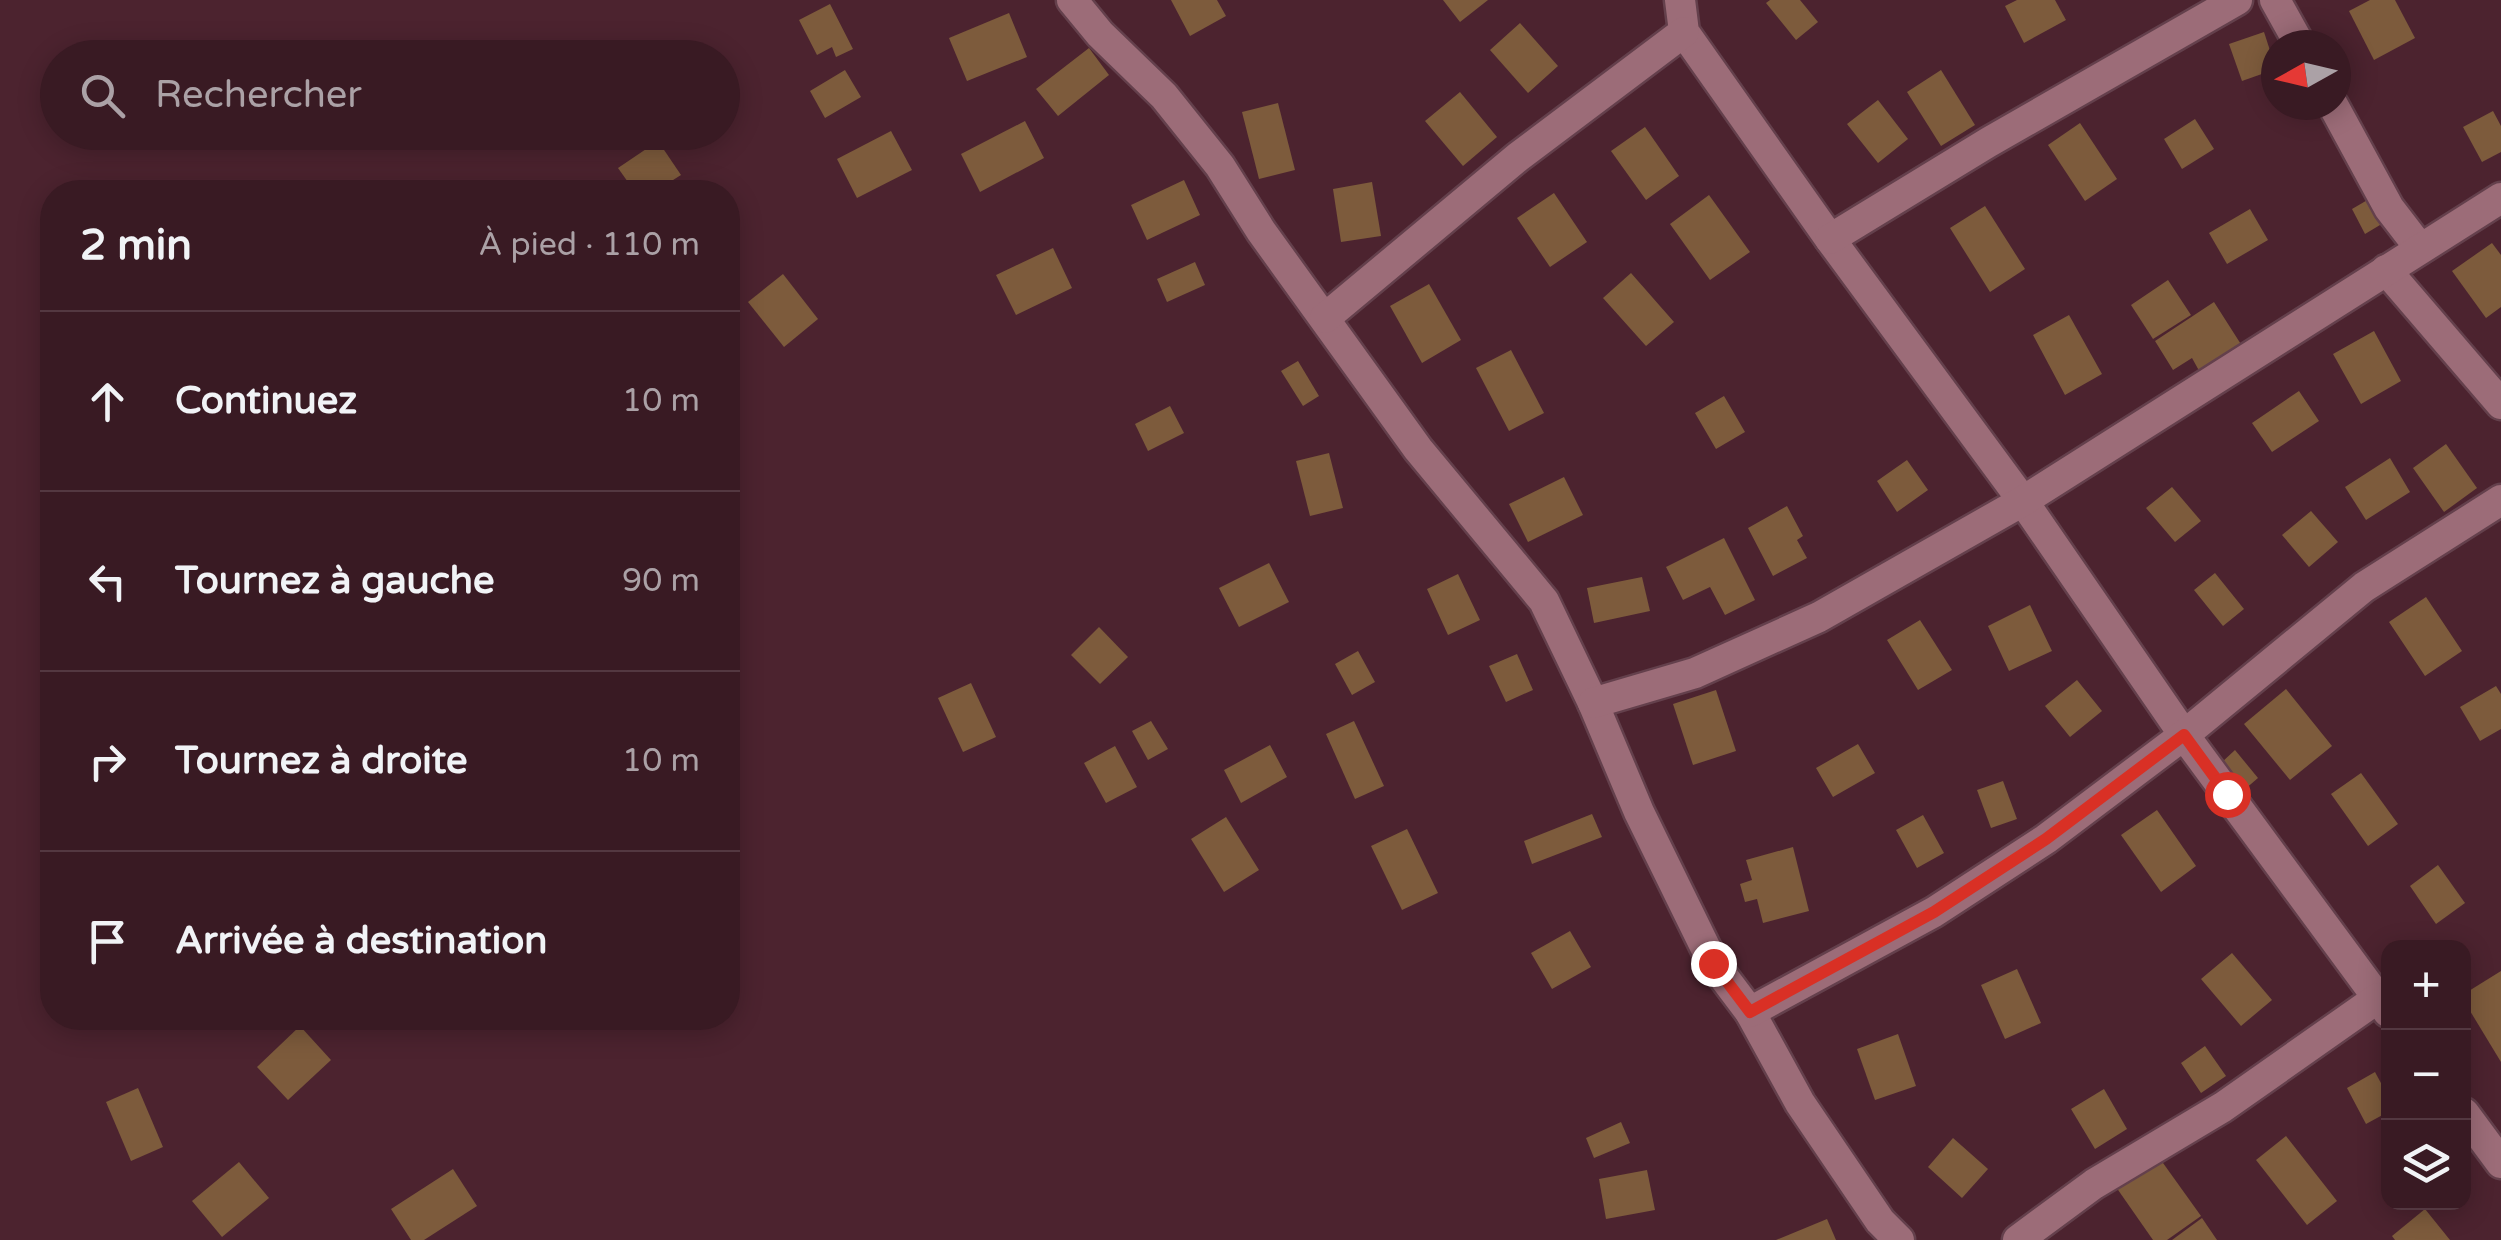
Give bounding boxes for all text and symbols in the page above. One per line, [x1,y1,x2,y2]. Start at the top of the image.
north arrow [2261,30,2351,120]
search box [40,40,740,150]
icon: search [75,68,130,123]
text: Rechercher [155,72,362,118]
text: 2 min [80,220,192,271]
text: À pied · 110 m [478,226,700,264]
icon: ahead [80,374,135,429]
text: Continuez [175,378,357,424]
text: 10 m [622,382,700,420]
icon: left [80,554,135,609]
text: Tournez à gauche [175,558,494,604]
text: 90 m [622,562,700,600]
icon: right [80,734,135,789]
text: Tournez à droite [175,738,468,784]
text: 10 m [622,742,700,780]
route start [2205,772,2251,818]
icon: arrive [80,914,135,969]
text: Arrivée à destination [175,918,548,964]
map controls [2381,940,2471,1210]
button: + [2381,940,2471,1030]
route end [1691,941,1737,987]
button: − [2381,1030,2471,1120]
button: layers [2381,1120,2471,1210]

